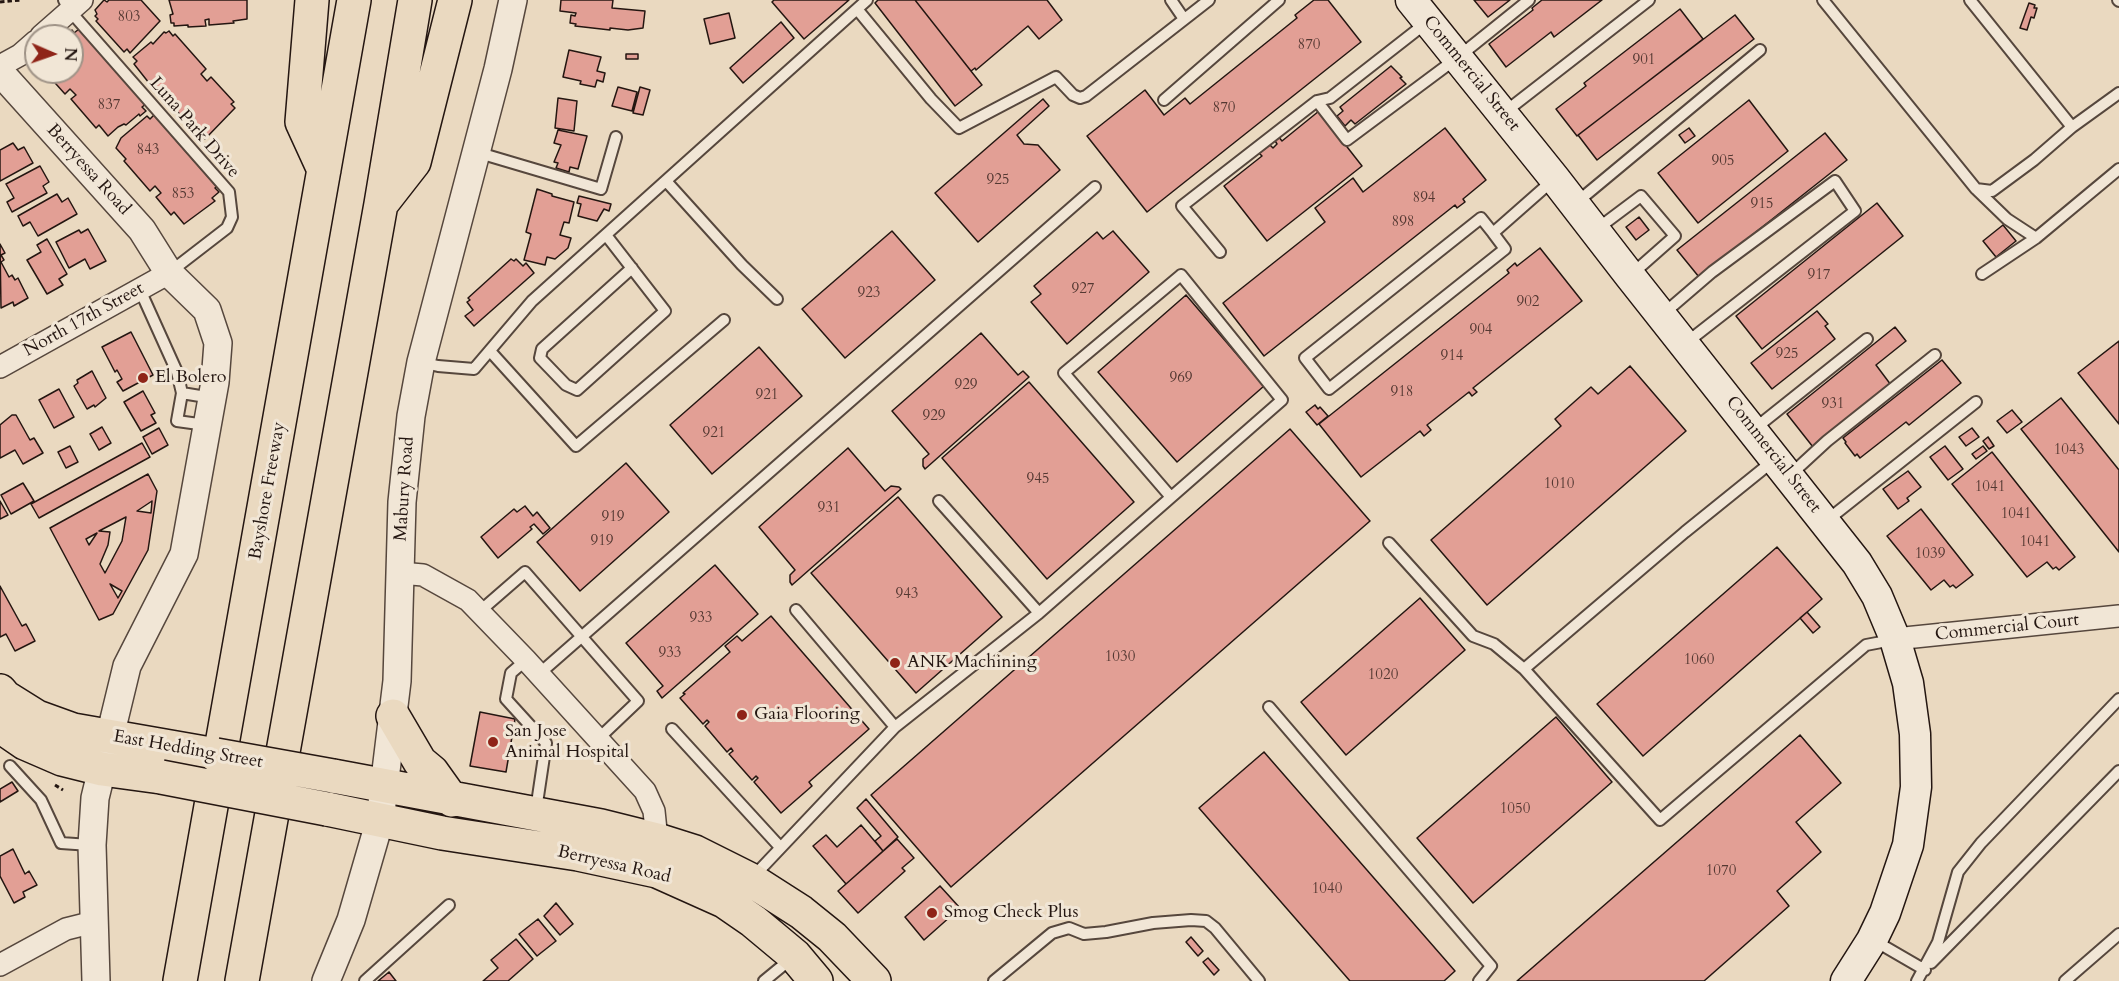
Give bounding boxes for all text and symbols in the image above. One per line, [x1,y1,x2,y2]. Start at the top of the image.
house number: 803 [117,9,141,27]
street label: Commercial Street [1418,12,1524,136]
north arrow [24,24,84,84]
house number: 870 [1297,37,1321,55]
text: N [59,47,81,62]
house number: 901 [1632,52,1656,70]
street label: Luna Park Drive [144,73,244,183]
house number: 837 [97,97,121,115]
house number: 870 [1212,100,1236,118]
street label: Berryessa Road [41,120,135,220]
house number: 843 [136,142,160,160]
house number: 905 [1711,153,1735,171]
house number: 925 [986,172,1010,190]
house number: 853 [171,186,195,204]
house number: 894 [1412,190,1436,208]
house number: 915 [1750,196,1774,214]
house number: 898 [1391,214,1415,232]
house number: 917 [1807,267,1831,285]
street label: North 17th Street [20,278,148,362]
house number: 927 [1071,281,1095,299]
house number: 923 [857,285,881,303]
house number: 902 [1516,294,1540,312]
house number: 904 [1469,322,1493,340]
house number: 925 [1775,346,1799,364]
house number: 914 [1440,348,1464,366]
place label: El Bolero [155,367,227,389]
house number: 969 [1169,370,1193,388]
marker: El Bolero [136,371,150,385]
house number: 929 [954,377,978,395]
house number: 918 [1390,384,1414,402]
house number: 921 [755,387,779,405]
street label: Commercial Street [1721,392,1825,518]
house number: 931 [1821,396,1845,414]
house number: 929 [922,408,946,426]
street label: Bayshore Freeway [245,420,291,562]
house number: 921 [702,425,726,443]
street label: Mabury Road [391,436,419,542]
house number: 1043 [2054,442,2084,460]
house number: 945 [1026,471,1050,489]
house number: 1010 [1544,476,1574,494]
house number: 1041 [1975,479,2005,497]
house number: 931 [817,500,841,518]
house number: 1041 [2001,506,2031,524]
house number: 919 [601,509,625,527]
house number: 919 [590,533,614,551]
house number: 1041 [2020,534,2050,552]
house number: 1039 [1915,546,1945,564]
house number: 943 [895,586,919,604]
house number: 933 [689,610,713,628]
street label: Commercial Court [1934,610,2080,646]
house number: 933 [658,645,682,663]
house number: 1030 [1105,649,1135,667]
place label: ANK Machining [907,652,1037,674]
house number: 1060 [1684,652,1714,670]
marker: ANK Machining [888,656,902,670]
house number: 1020 [1368,667,1398,685]
place label: Gaia Flooring [754,704,860,726]
marker: Gaia Flooring [735,708,749,722]
place label: San Jose Animal Hospital [505,721,629,764]
street label: East Hedding Street [112,726,264,774]
marker: San Jose Animal Hospital [486,735,500,749]
house number: 1050 [1500,801,1530,819]
street label: Berryessa Road [555,841,673,889]
house number: 1070 [1706,863,1736,881]
house number: 1040 [1312,881,1342,899]
place label: Smog Check Plus [944,902,1079,924]
marker: Smog Check Plus [925,906,939,920]

